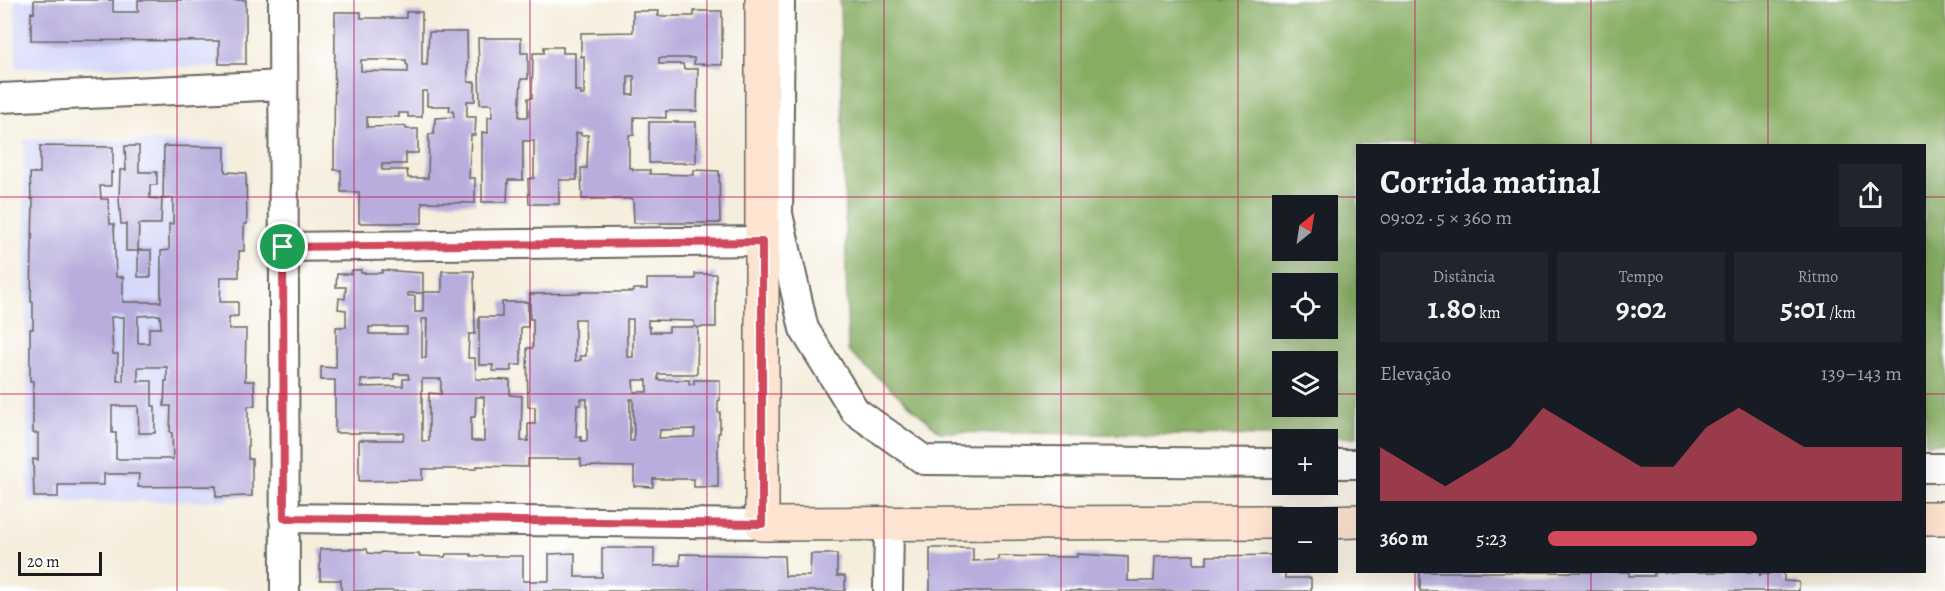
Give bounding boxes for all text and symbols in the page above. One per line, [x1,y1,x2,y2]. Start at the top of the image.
text: Corrida matinal [1380,159,1600,204]
button: share [1839,164,1902,227]
north arrow [1272,195,1338,261]
map controls [1272,195,1338,573]
text: 09:02 · 5 × 360 m [1380,204,1512,231]
pin [257,221,308,272]
icon: arrive [266,230,299,263]
text: Distância [1433,266,1495,288]
text: Tempo [1619,266,1663,288]
text: Ritmo [1798,266,1838,288]
button: locate [1272,273,1338,339]
text: 1.80 [1428,288,1476,328]
text: 9:02 [1616,288,1666,328]
text: 5:01 [1780,288,1826,328]
text: km [1476,302,1500,324]
text: /km [1826,302,1856,324]
button: layers [1272,351,1338,417]
text: Elevação [1380,360,1451,387]
text: 139–143 m [1821,360,1902,387]
button: + [1272,429,1338,495]
button: − [1272,507,1338,573]
text: 360 m [1380,525,1428,552]
text: 5:23 [1476,525,1507,552]
scale bar [18,549,102,576]
text: 20 m [27,551,60,573]

